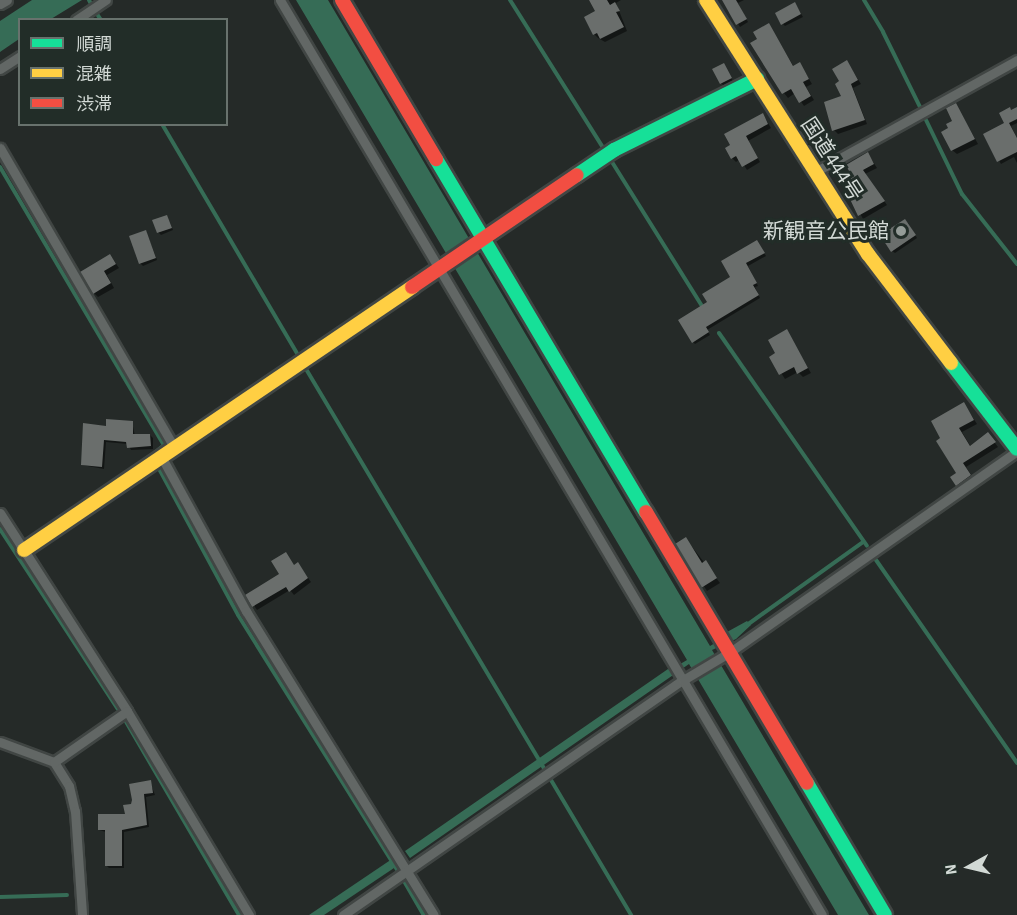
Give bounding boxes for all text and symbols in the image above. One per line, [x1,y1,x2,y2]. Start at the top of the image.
legend [18,18,228,126]
text: 順調 [76,32,112,57]
text: 混雑 [76,62,112,87]
text: 渋滞 [76,92,112,117]
street label: 国道444号 [796,113,868,205]
place label: 新観音公民館 [763,218,889,244]
marker: 新観音公民館 [894,224,908,238]
north arrow [939,837,999,897]
text: N [940,863,963,876]

